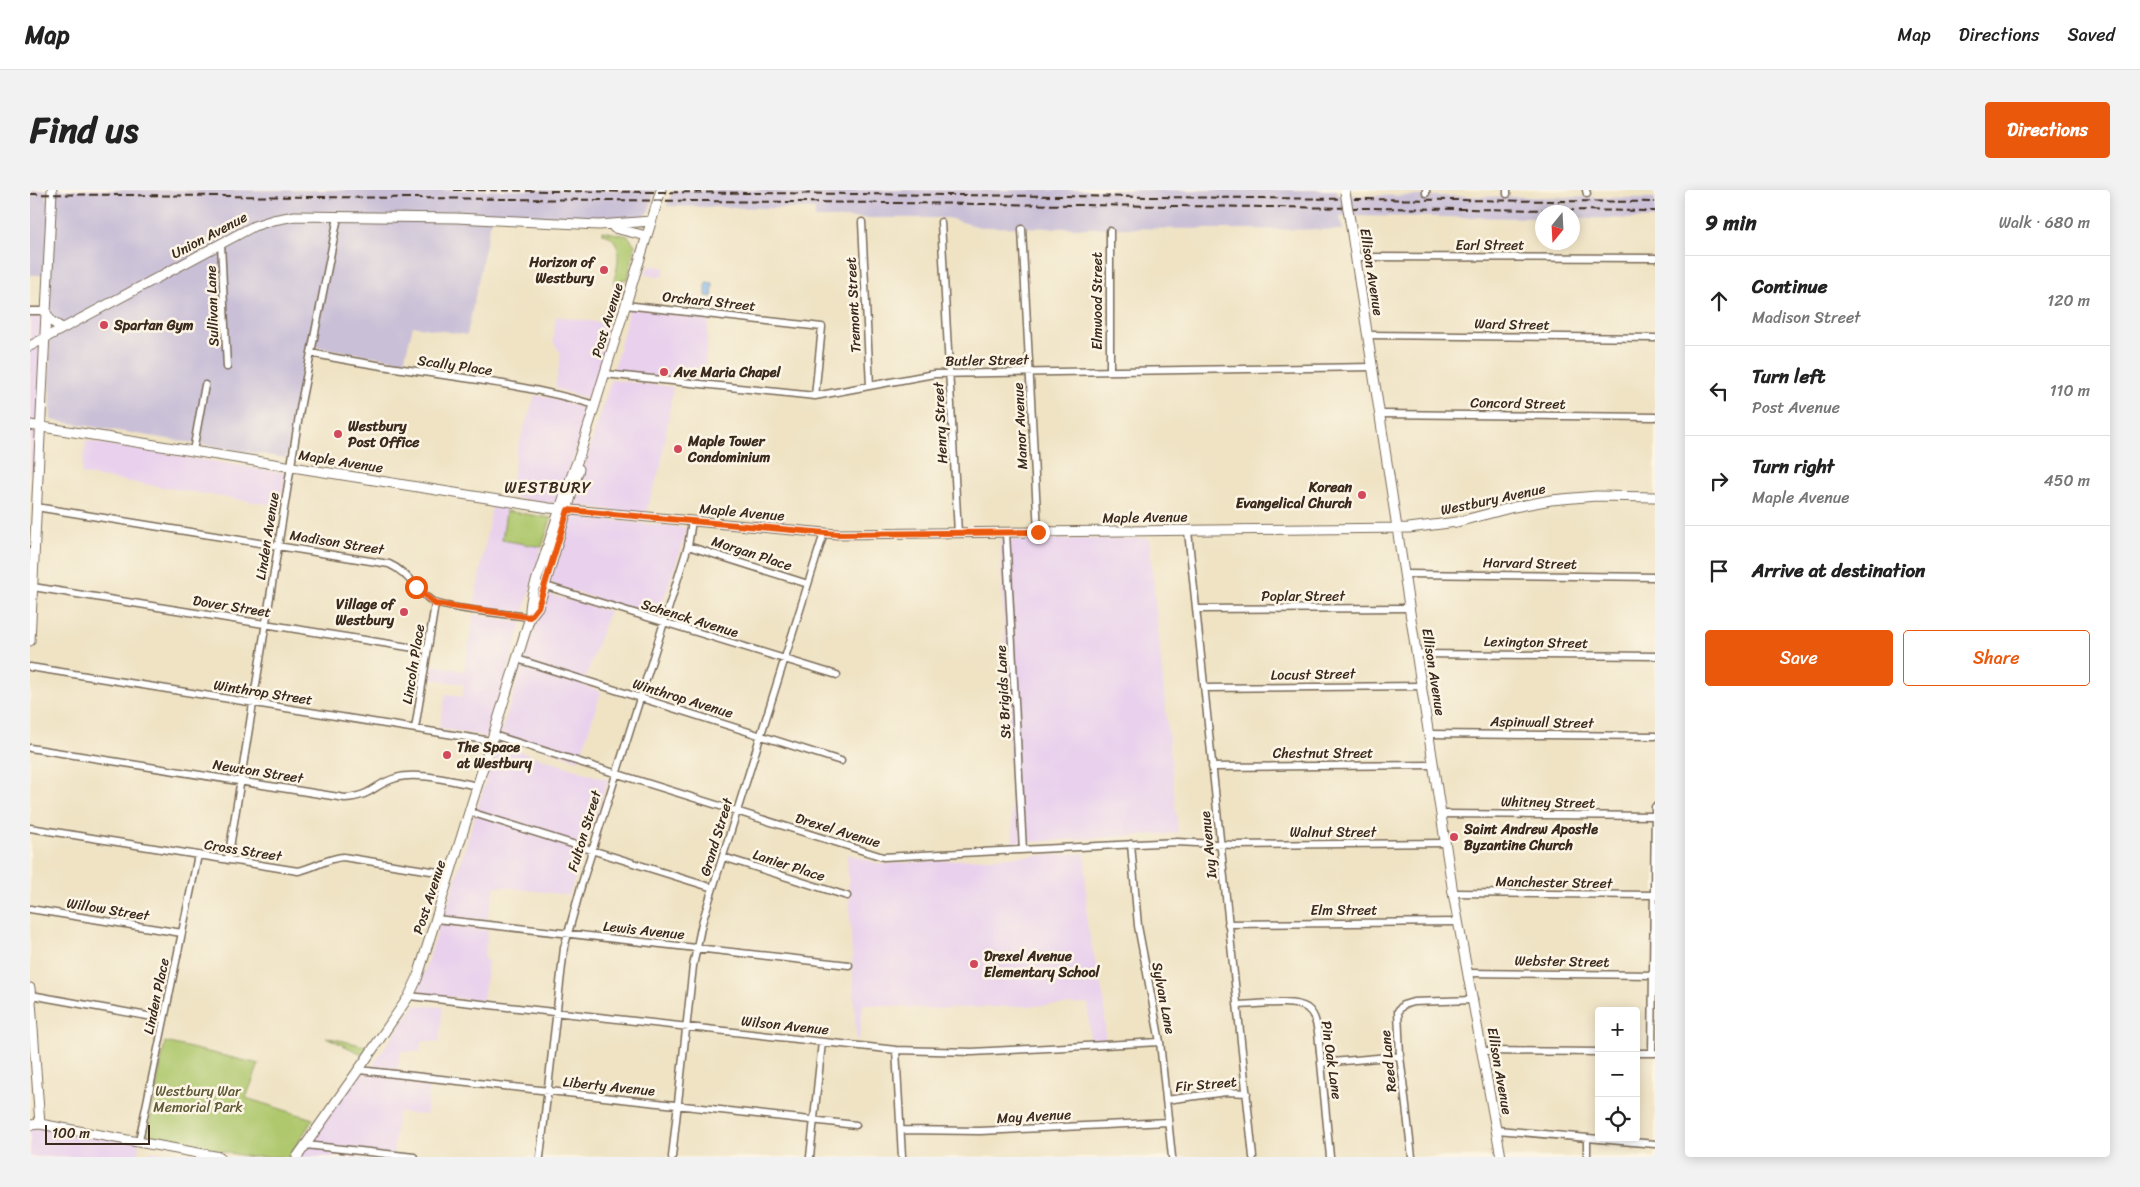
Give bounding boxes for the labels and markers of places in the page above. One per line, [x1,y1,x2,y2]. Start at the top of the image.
place label: Horizon of Westbury [528,250,597,291]
marker: Horizon of Westbury [598,264,610,276]
place label: Spartan Gym [113,313,194,338]
marker: Spartan Gym [98,319,110,331]
place label: Ave Maria Chapel [673,360,781,385]
marker: Ave Maria Chapel [658,366,670,378]
place label: Westbury Post Office [348,414,420,455]
marker: Westbury Post Office [332,428,344,440]
place label: Maple Tower Condominium [687,429,770,470]
marker: Maple Tower Condominium [672,443,684,455]
place label: Korean Evangelical Church [1236,475,1353,516]
marker: Korean Evangelical Church [1356,489,1368,501]
place label: Village of Westbury [335,592,397,633]
marker: Village of Westbury [398,606,410,618]
place label: The Space at Westbury [456,735,533,776]
marker: The Space at Westbury [441,749,453,761]
place label: Saint Andrew Apostle Byzantine Church [1463,817,1598,858]
marker: Saint Andrew Apostle Byzantine Church [1448,831,1460,843]
place label: Drexel Avenue Elementary School [984,944,1101,985]
marker: Drexel Avenue Elementary School [968,958,980,970]

